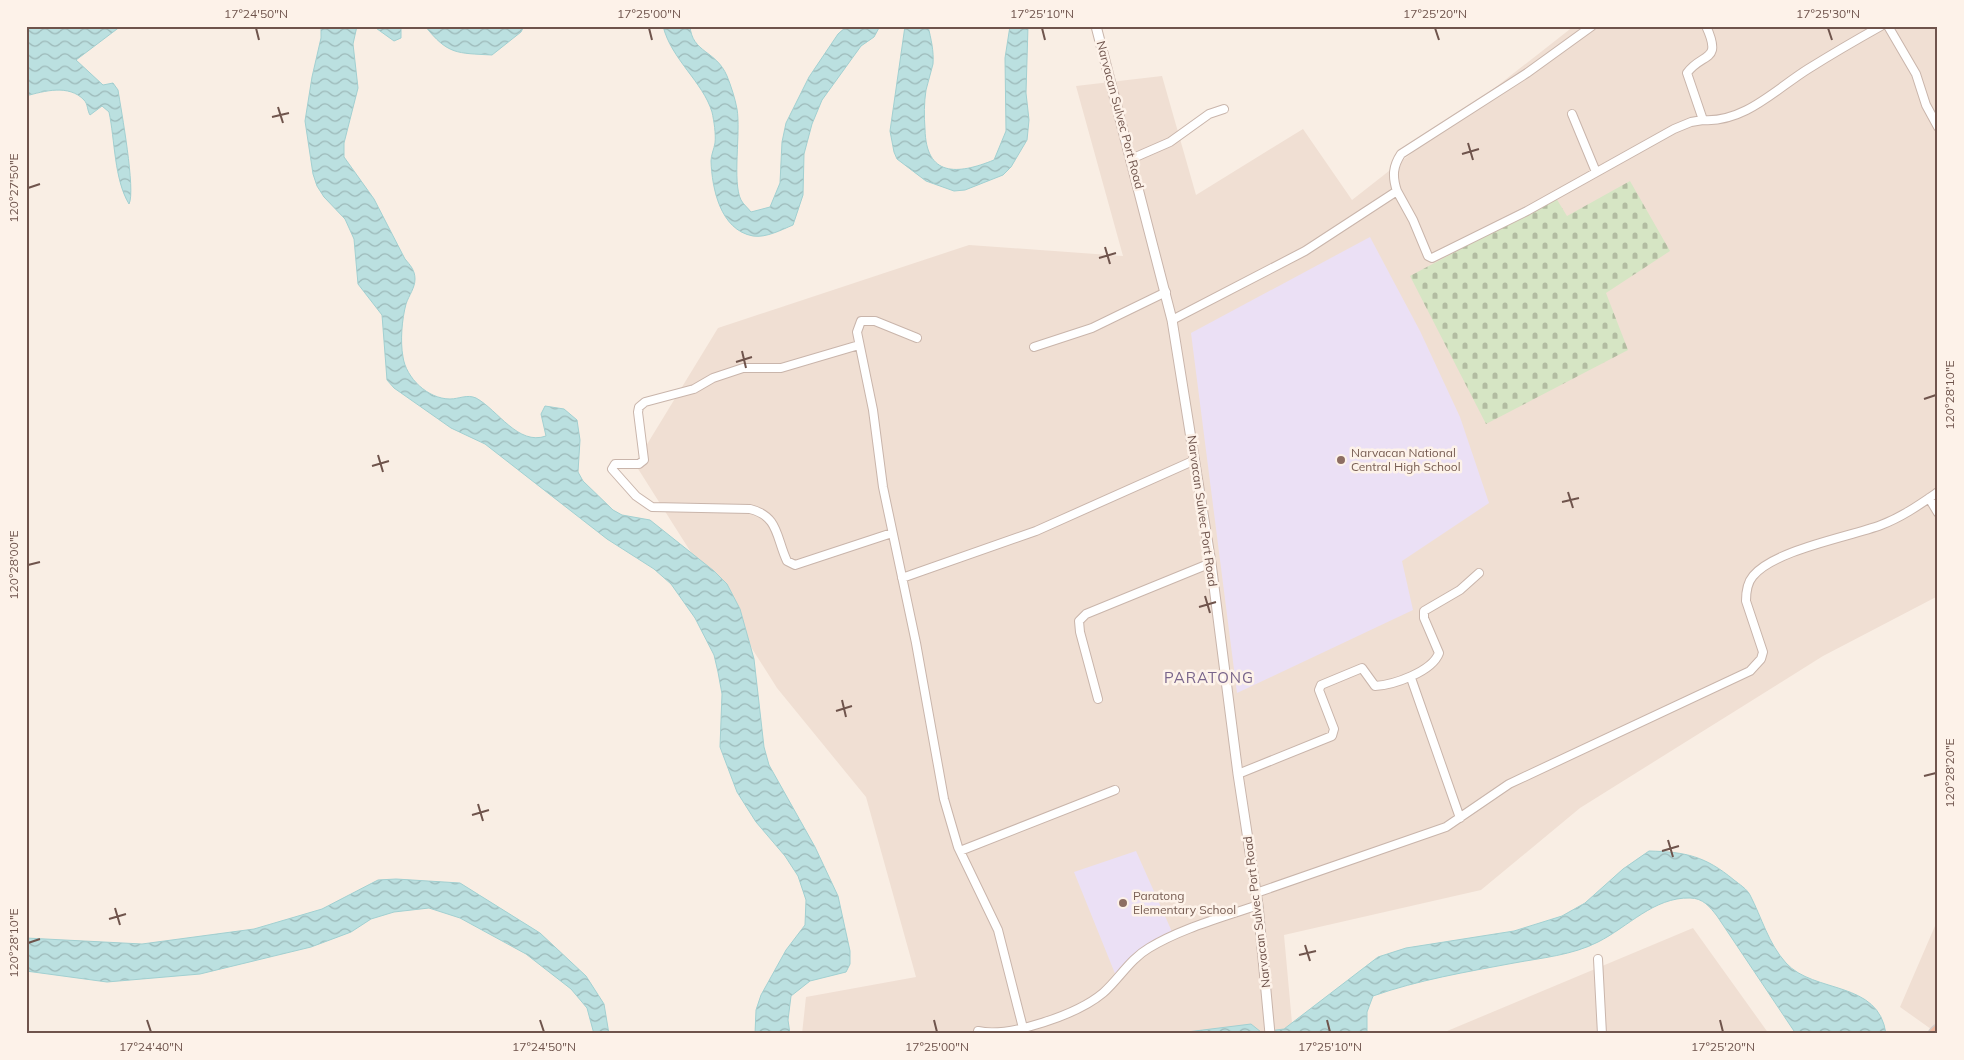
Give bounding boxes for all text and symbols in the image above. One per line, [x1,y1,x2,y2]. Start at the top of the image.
text: 17°24'50"N [224,6,288,21]
text: 17°25'00"N [617,6,681,21]
text: 17°25'10"N [1010,6,1074,21]
text: 17°25'20"N [1403,6,1467,21]
text: 17°25'30"N [1796,6,1860,21]
street label: Narvacan Sulvec Port Road [1093,39,1147,190]
text: 120°27'50"E [6,153,21,223]
text: 120°28'10"E [1942,360,1957,430]
street label: Narvacan Sulvec Port Road [1184,434,1221,588]
place label: Narvacan National Central High School [1351,445,1461,474]
marker: Narvacan National Central High School [1335,454,1347,466]
text: 120°28'00"E [6,530,21,600]
district label: PARATONG [1164,668,1254,687]
text: 120°28'20"E [1942,738,1957,808]
street label: Narvacan Sulvec Port Road [1240,835,1273,989]
place label: Paratong Elementary School [1133,888,1236,917]
marker: Paratong Elementary School [1117,897,1129,909]
text: 120°28'10"E [6,908,21,978]
text: 17°24'40"N [119,1039,183,1054]
text: 17°24'50"N [512,1039,576,1054]
text: 17°25'00"N [905,1039,969,1054]
text: 17°25'10"N [1298,1039,1362,1054]
text: 17°25'20"N [1691,1039,1755,1054]

